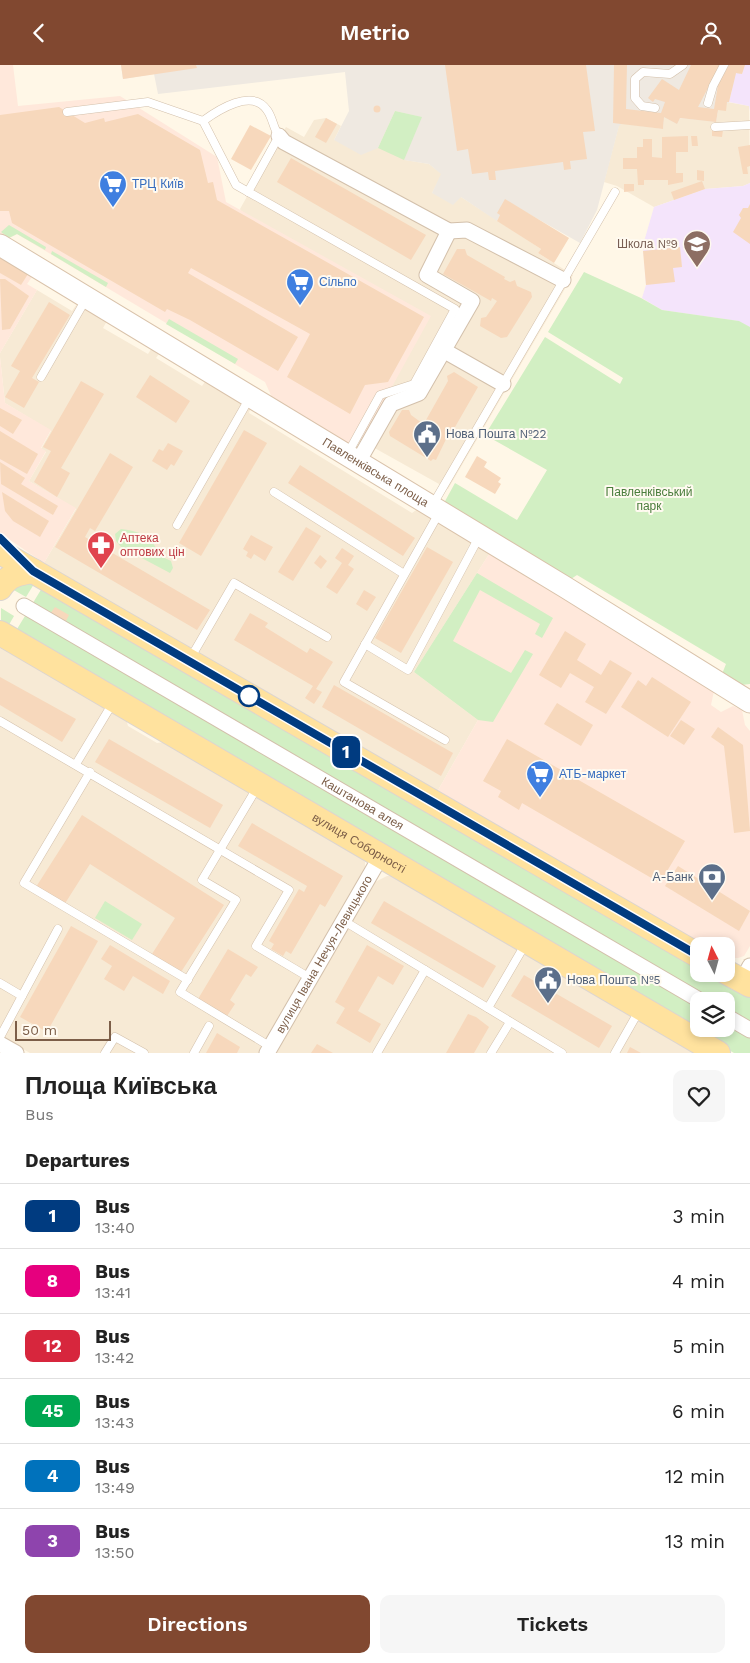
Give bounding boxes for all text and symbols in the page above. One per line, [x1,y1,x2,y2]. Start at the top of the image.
icon: back [25,19,53,47]
icon: person [697,19,725,47]
text: Metrio [340,20,410,45]
supermarket icon: ТРЦ Київ [98,169,128,208]
place label: ТРЦ Київ [132,177,184,191]
school or university icon: Школа №9 [682,229,712,268]
place label: Школа №9 [617,237,678,251]
supermarket icon: Сільпо [285,267,315,306]
place label: Сільпо [319,275,357,289]
public building icon: Нова Пошта №22 [412,419,442,458]
place label: Нова Пошта №22 [446,427,547,441]
street label: Павленківська площа [320,435,431,510]
park label: Павленківський парк [606,485,692,513]
pharmacy icon: Аптека оптових цін [86,530,116,569]
place label: Аптека оптових цін [120,531,185,559]
unlabelled marker [238,685,260,707]
line badge: 1 [330,736,362,768]
text: 1 [342,741,350,762]
supermarket icon: АТБ-маркет [525,759,555,798]
place label: АТБ-маркет [559,767,627,781]
street label: Каштанова алея [319,774,406,833]
street label: вулиця Соборності [310,810,408,876]
bank icon: А-Банк [697,862,727,901]
place label: А-Банк [652,870,694,884]
street label: вулиця Івана Нечуя-Левицького [273,873,375,1036]
north arrow [690,937,735,983]
map controls [690,937,735,1037]
public building icon: Нова Пошта №5 [533,965,563,1004]
place label: Нова Пошта №5 [567,973,661,987]
button: layers [690,992,735,1037]
scale bar [15,1018,111,1041]
text: 50 m [22,1022,57,1038]
button: heart [673,1070,725,1122]
text: Площа Київська [25,1072,217,1100]
text: Bus [25,1105,54,1124]
text: Departures [25,1149,130,1172]
text: Bus [95,1195,130,1218]
text: 1 [49,1205,56,1226]
text: 3 min [673,1205,725,1228]
text: 13:40 [95,1218,135,1237]
text: Bus [95,1260,130,1283]
text: 8 [47,1270,58,1291]
text: 4 min [672,1270,725,1293]
text: 13:41 [95,1283,131,1302]
text: Bus [95,1325,130,1348]
text: 12 [43,1335,62,1356]
text: 5 min [673,1335,725,1358]
text: 13:42 [95,1348,134,1367]
text: Bus [95,1390,130,1413]
text: 45 [41,1400,64,1421]
text: 6 min [672,1400,725,1423]
text: 13:43 [95,1413,134,1432]
text: Bus [95,1455,130,1478]
text: 4 [47,1465,58,1486]
text: 12 min [665,1465,725,1488]
text: 13:49 [95,1478,135,1497]
text: Bus [95,1520,130,1543]
text: 3 [47,1530,58,1551]
text: 13 min [665,1530,725,1553]
text: 13:50 [95,1543,135,1562]
button: Directions [25,1595,370,1653]
button: Tickets [380,1595,725,1653]

